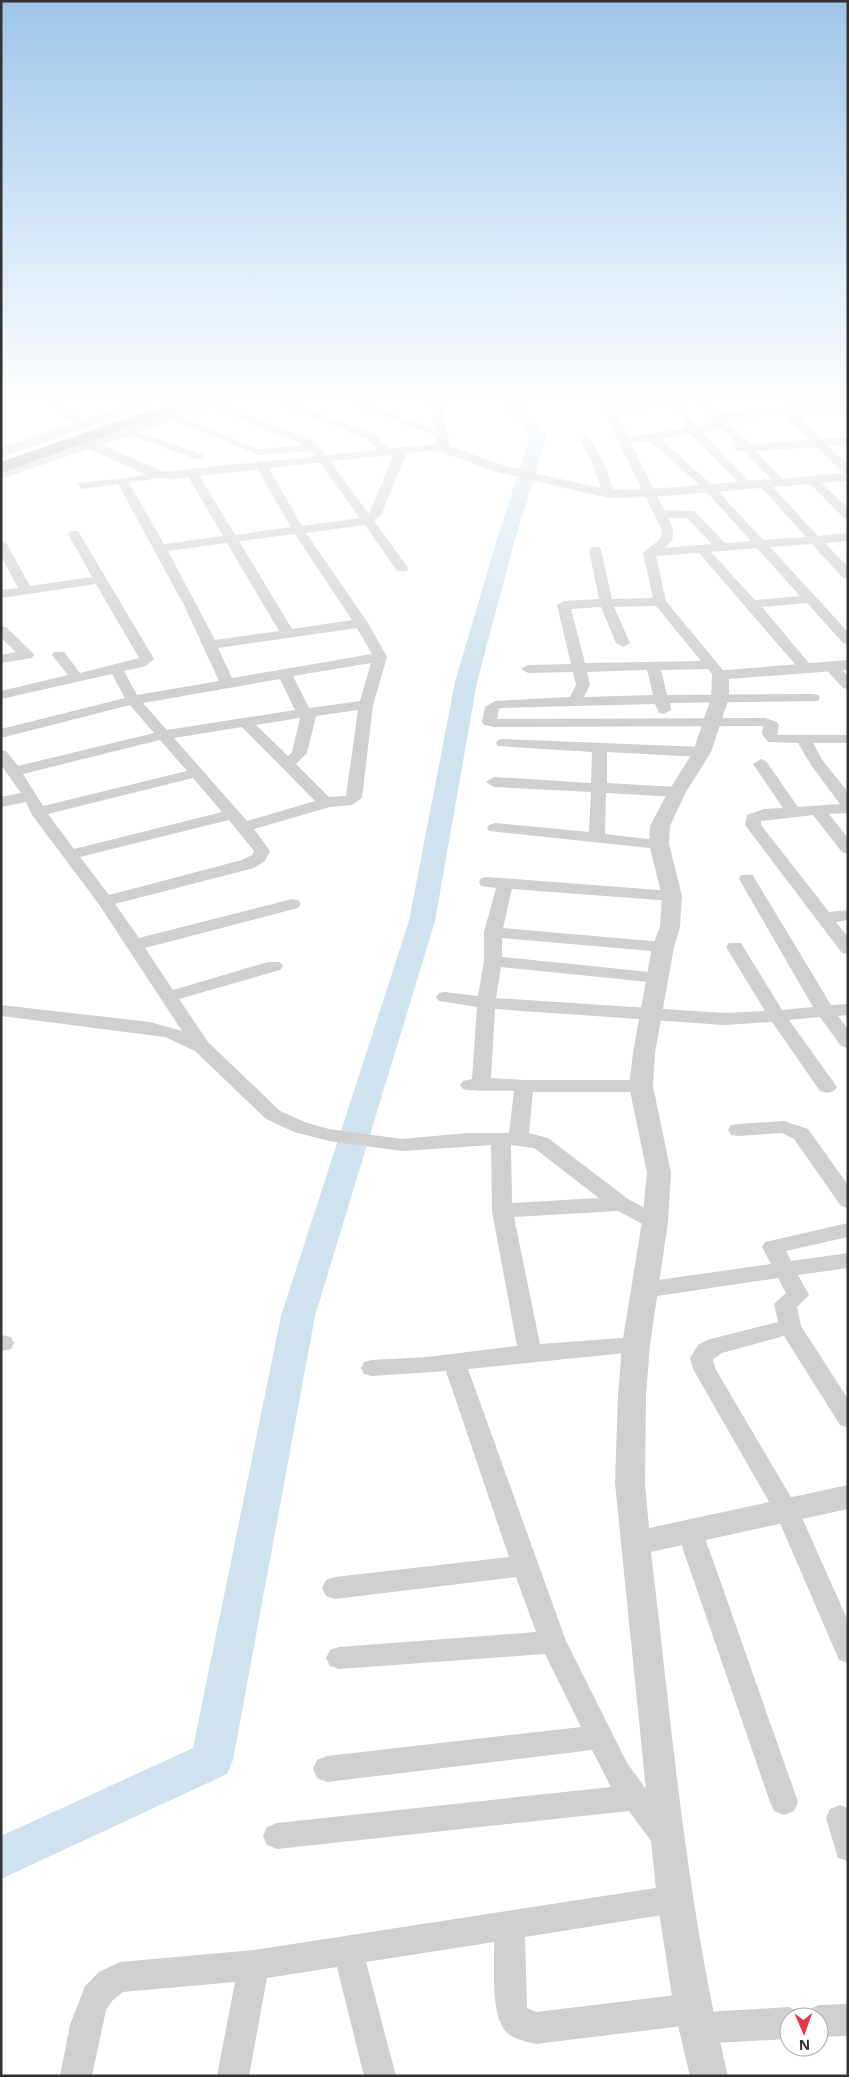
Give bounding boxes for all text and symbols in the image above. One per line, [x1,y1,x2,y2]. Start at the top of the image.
north arrow [779,2007,829,2057]
text: N [798,2036,810,2055]

